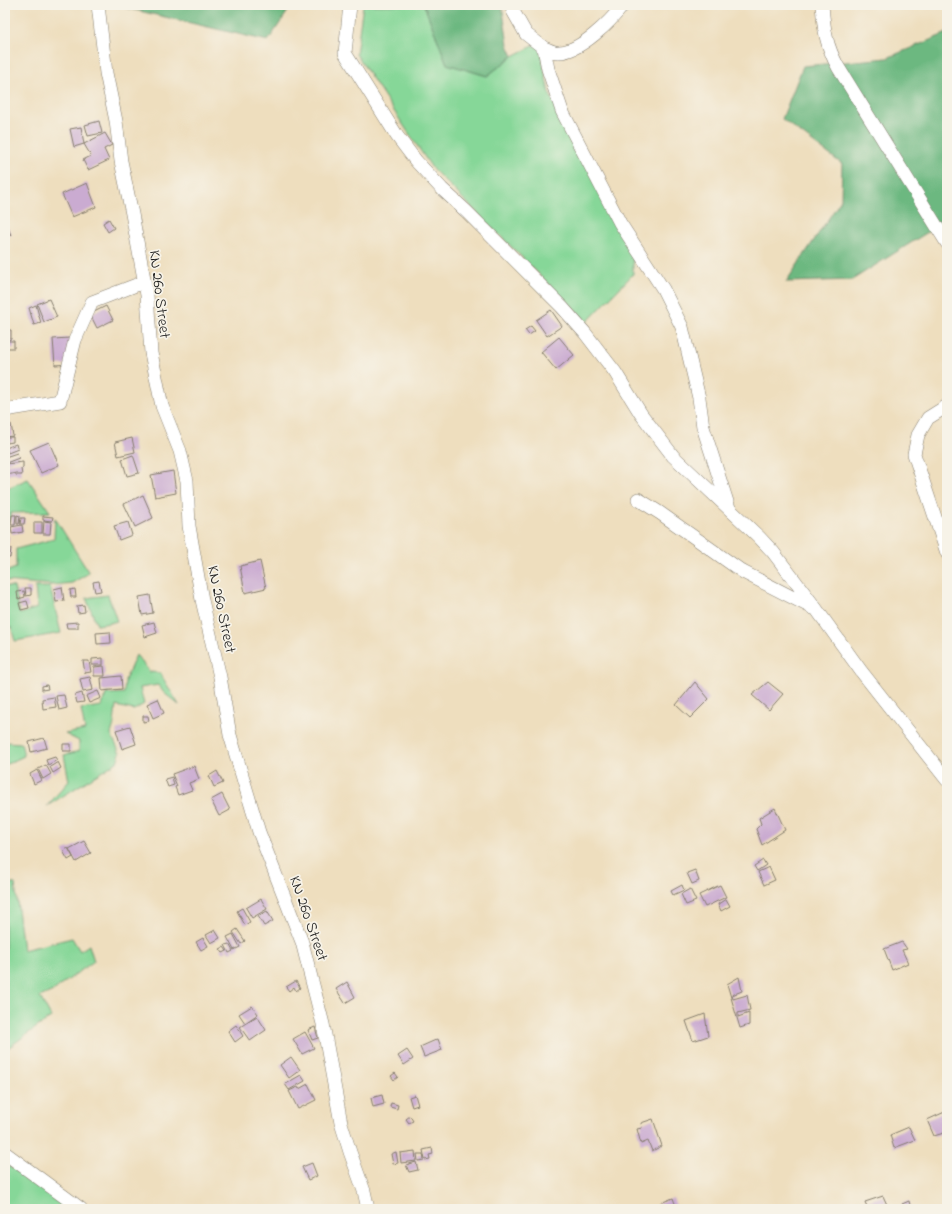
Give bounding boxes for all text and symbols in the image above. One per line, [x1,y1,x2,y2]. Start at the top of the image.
street label: KN 260 Street [142,249,176,340]
street label: KN 260 Street [200,563,242,656]
street label: KN 260 Street [282,873,334,965]

